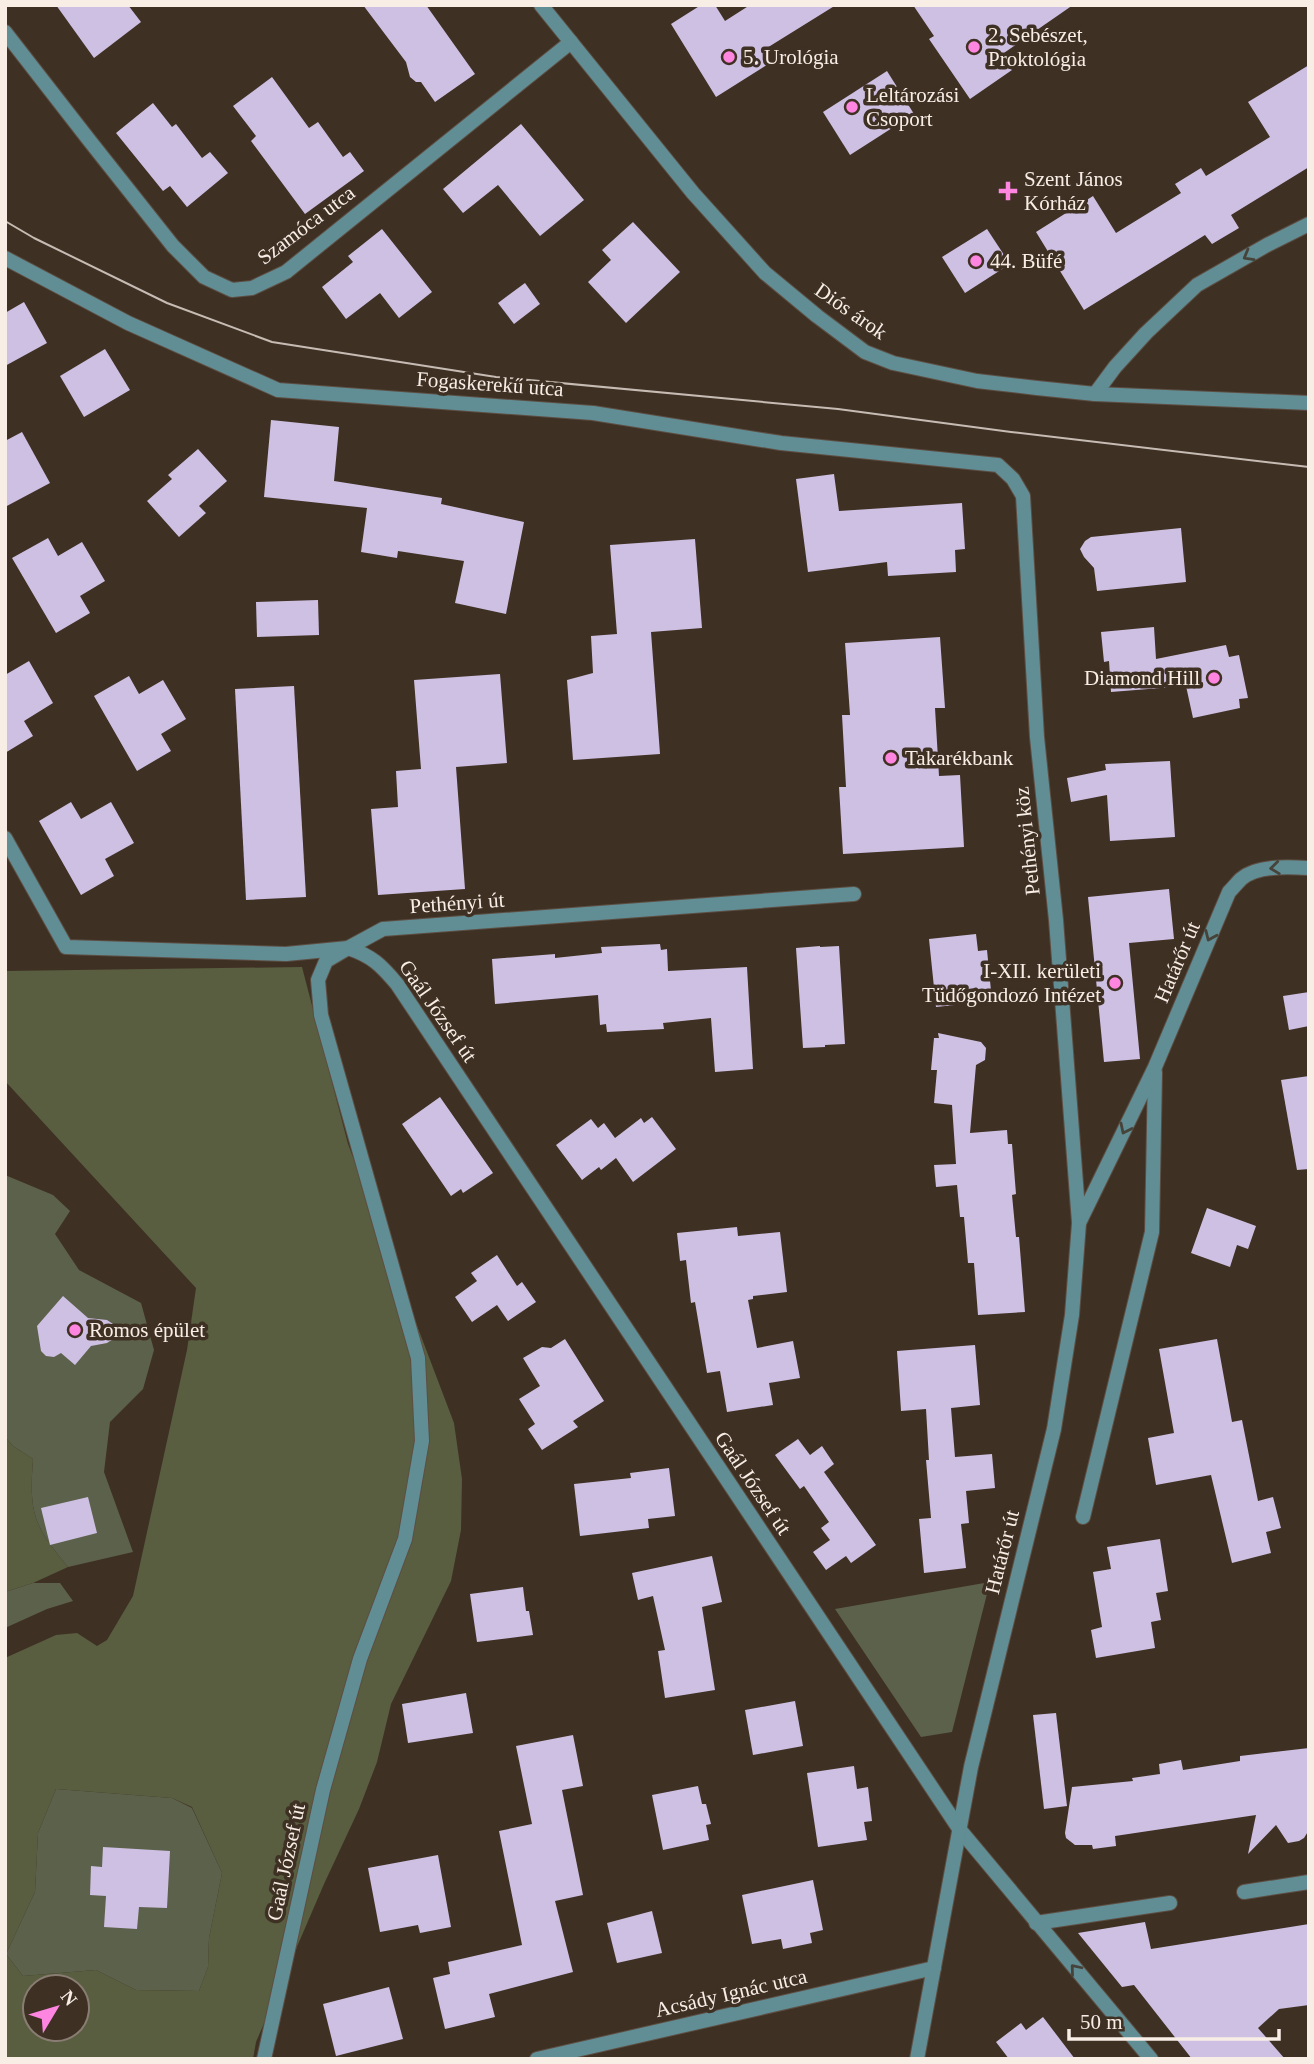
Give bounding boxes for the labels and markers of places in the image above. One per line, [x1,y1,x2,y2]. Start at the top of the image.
place label: 2. Sebészet, Proktológia [988,23,1088,71]
marker: 2. Sebészet, Proktológia [966,39,982,55]
place label: 5. Urológia [743,45,839,69]
marker: 5. Urológia [721,49,737,65]
place label: Leltározási Csoport [866,83,959,131]
marker: Leltározási Csoport [844,99,860,115]
place label: Szent János Kórház [1024,167,1123,215]
marker: Szent János Kórház [998,181,1018,201]
place label: 44. Büfé [990,249,1062,273]
marker: 44. Büfé [968,253,984,269]
place label: Diamond Hill [1084,666,1200,690]
marker: Diamond Hill [1206,670,1222,686]
place label: Takarékbank [905,746,1014,770]
marker: Takarékbank [883,750,899,766]
place label: I-XII. kerületi Tüdőgondozó Intézet [922,959,1101,1007]
marker: I-XII. kerületi Tüdőgondozó Intézet [1107,975,1123,991]
place label: Romos épület [89,1318,205,1342]
marker: Romos épület [67,1322,83,1338]

